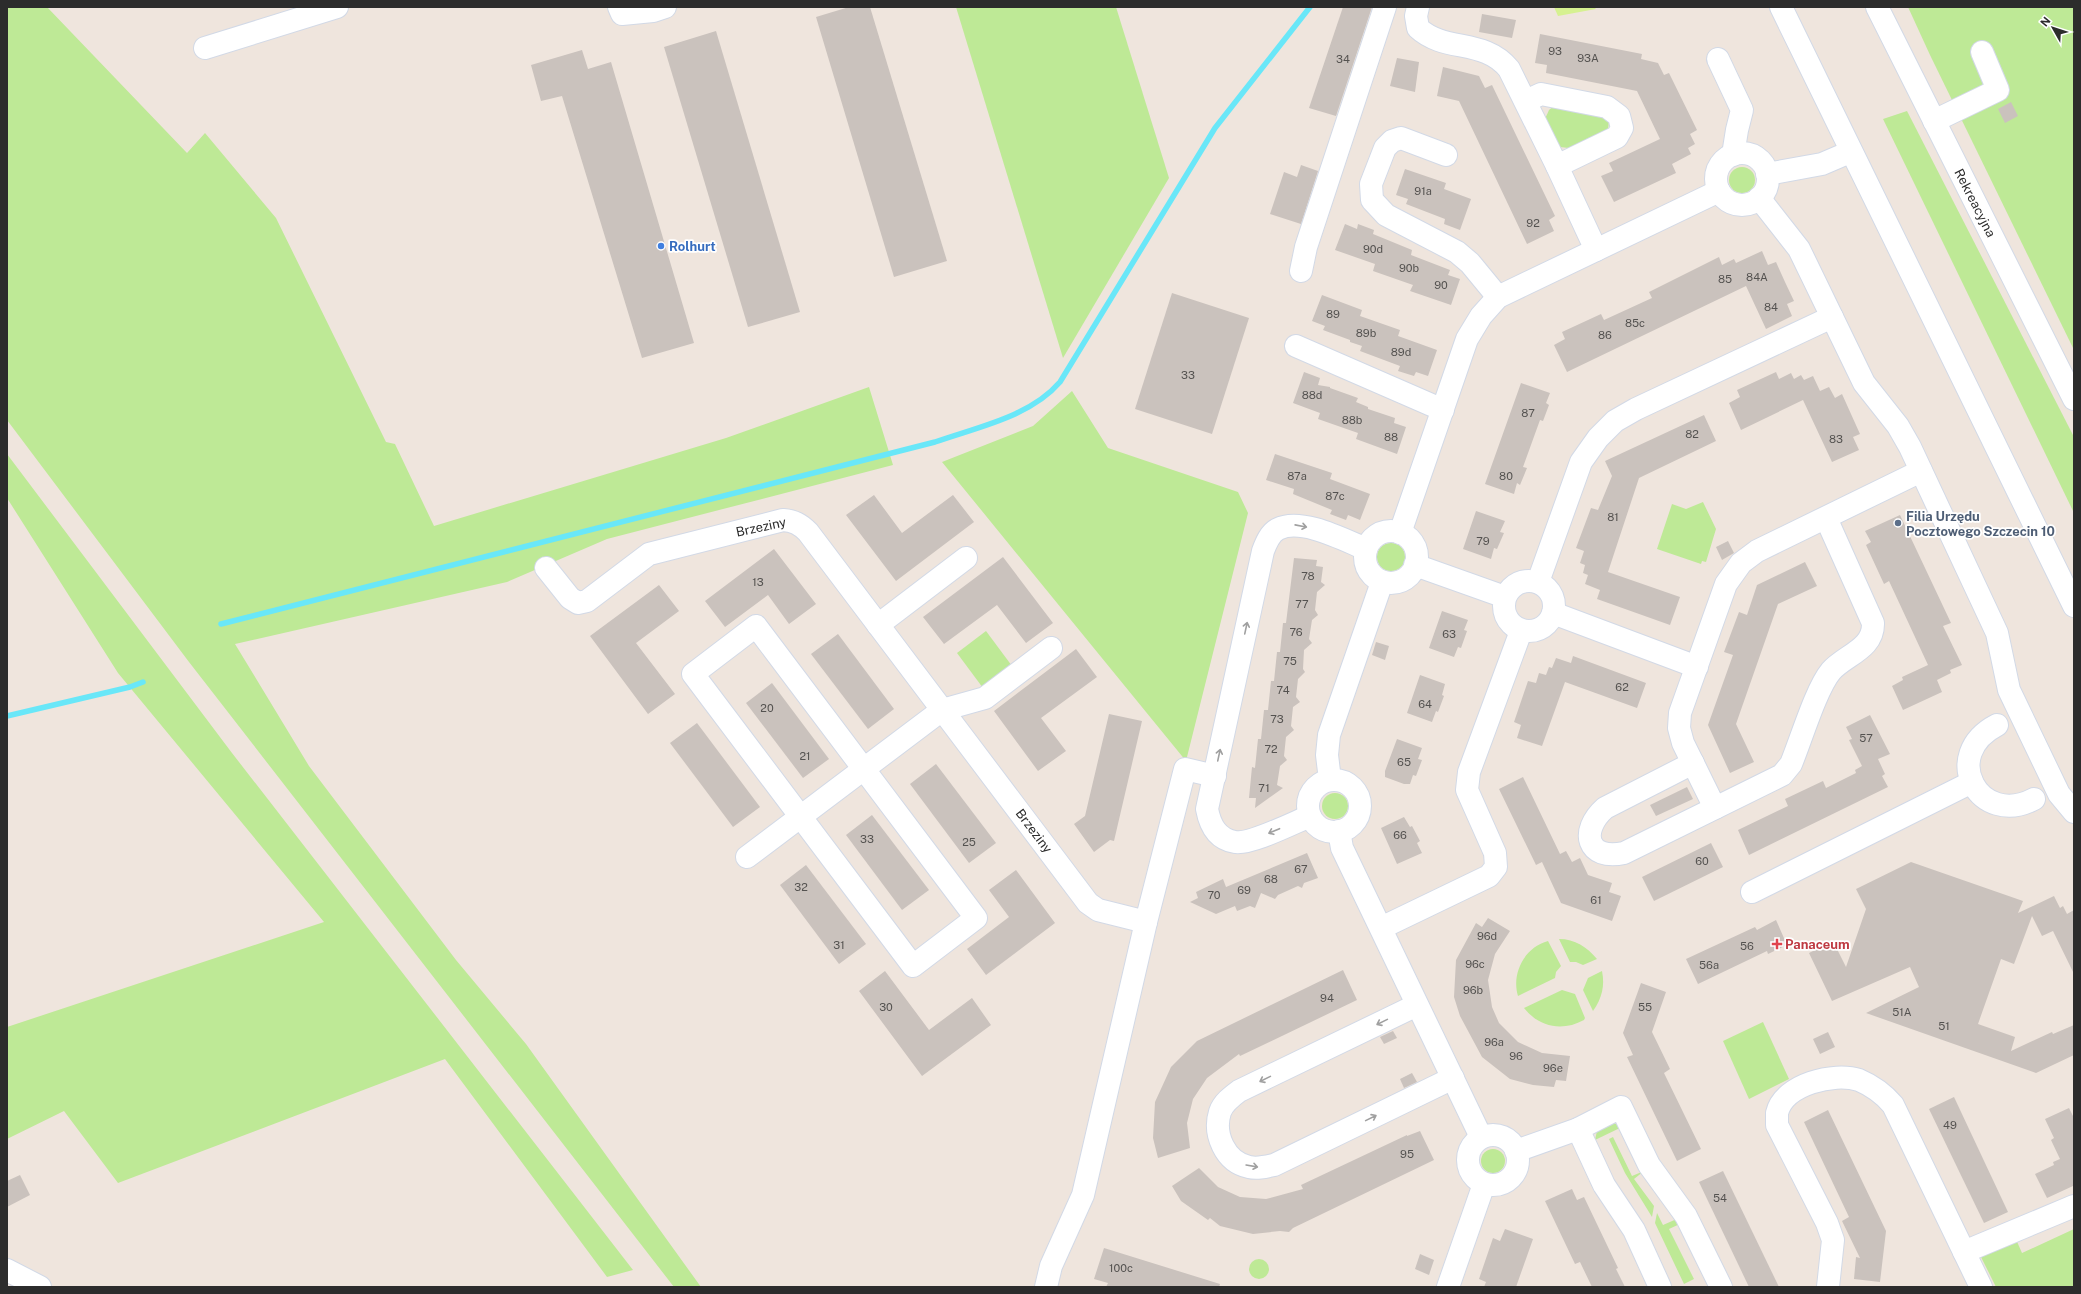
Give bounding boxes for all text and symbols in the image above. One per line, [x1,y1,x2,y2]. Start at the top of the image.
north arrow [2033,8,2073,48]
text: N [2038,15,2053,29]
house number: 93 [1548,45,1562,57]
house number: 93A [1577,52,1599,64]
house number: 34 [1336,53,1350,65]
street label: Rekreacyjna [1951,166,1999,240]
house number: 91a [1414,185,1432,197]
house number: 92 [1526,217,1540,229]
place label: Rolhurt [669,239,716,254]
marker: Rolhurt [656,241,666,251]
house number: 90d [1363,243,1383,255]
house number: 90b [1399,262,1419,274]
house number: 84A [1746,271,1768,283]
house number: 85 [1718,273,1732,285]
house number: 90 [1434,279,1448,291]
house number: 84 [1764,301,1778,313]
house number: 89 [1326,308,1340,320]
house number: 85c [1625,317,1645,329]
house number: 89b [1356,327,1377,339]
house number: 86 [1598,329,1612,341]
house number: 89d [1391,346,1411,358]
house number: 33 [1181,369,1195,381]
house number: 88d [1302,389,1322,401]
house number: 87 [1521,407,1535,419]
house number: 88b [1342,414,1363,426]
house number: 82 [1685,428,1699,440]
house number: 88 [1384,431,1398,443]
house number: 83 [1829,433,1843,445]
house number: 87a [1287,470,1307,482]
house number: 80 [1499,470,1513,482]
house number: 87c [1325,490,1345,502]
place label: Filia Urzędu Pocztowego Szczecin 10 [1906,509,2055,539]
house number: 81 [1607,511,1619,523]
street label: Brzeziny [734,514,788,540]
marker: Filia Urzędu Pocztowego Szczecin 10 [1893,518,1903,528]
one-way arrow [1294,522,1307,530]
house number: 79 [1476,535,1490,547]
house number: 78 [1301,570,1315,582]
house number: 13 [752,576,764,588]
house number: 77 [1295,598,1309,610]
one-way arrow [1243,622,1251,635]
house number: 76 [1289,626,1303,638]
house number: 63 [1442,628,1456,640]
house number: 75 [1283,655,1297,667]
house number: 62 [1615,681,1629,693]
house number: 74 [1276,684,1290,696]
house number: 64 [1418,698,1432,710]
house number: 20 [760,702,774,714]
house number: 73 [1270,713,1284,725]
house number: 57 [1859,732,1873,744]
house number: 72 [1264,743,1278,755]
one-way arrow [1216,749,1224,762]
house number: 21 [799,750,811,762]
house number: 65 [1397,756,1411,768]
house number: 71 [1258,782,1270,794]
street label: Brzeziny [1013,806,1055,856]
one-way arrow [1269,827,1281,835]
house number: 66 [1393,829,1407,841]
house number: 33 [860,833,874,845]
house number: 25 [962,836,976,848]
house number: 60 [1695,855,1709,867]
house number: 67 [1294,863,1308,875]
house number: 68 [1264,873,1278,885]
house number: 32 [794,881,808,893]
house number: 69 [1237,884,1251,896]
house number: 70 [1207,889,1221,901]
house number: 61 [1590,894,1602,906]
house number: 96d [1477,930,1497,942]
place label: Panaceum [1785,937,1850,952]
house number: 31 [833,939,845,951]
marker: Panaceum [1772,939,1782,949]
house number: 56 [1740,940,1754,952]
house number: 96c [1465,958,1485,970]
house number: 56a [1699,959,1719,971]
house number: 96b [1463,984,1484,996]
house number: 94 [1320,992,1334,1004]
house number: 30 [879,1001,893,1013]
house number: 55 [1638,1001,1652,1013]
house number: 51A [1892,1006,1912,1018]
one-way arrow [1376,1019,1388,1026]
house number: 51 [1938,1020,1950,1032]
house number: 96a [1484,1036,1504,1048]
house number: 96 [1509,1050,1523,1062]
house number: 96e [1543,1062,1563,1074]
one-way arrow [1259,1075,1271,1083]
one-way arrow [1365,1114,1377,1121]
house number: 49 [1943,1119,1957,1131]
house number: 95 [1400,1148,1414,1160]
one-way arrow [1245,1163,1258,1171]
house number: 54 [1713,1192,1727,1204]
house number: 100c [1109,1262,1133,1274]

